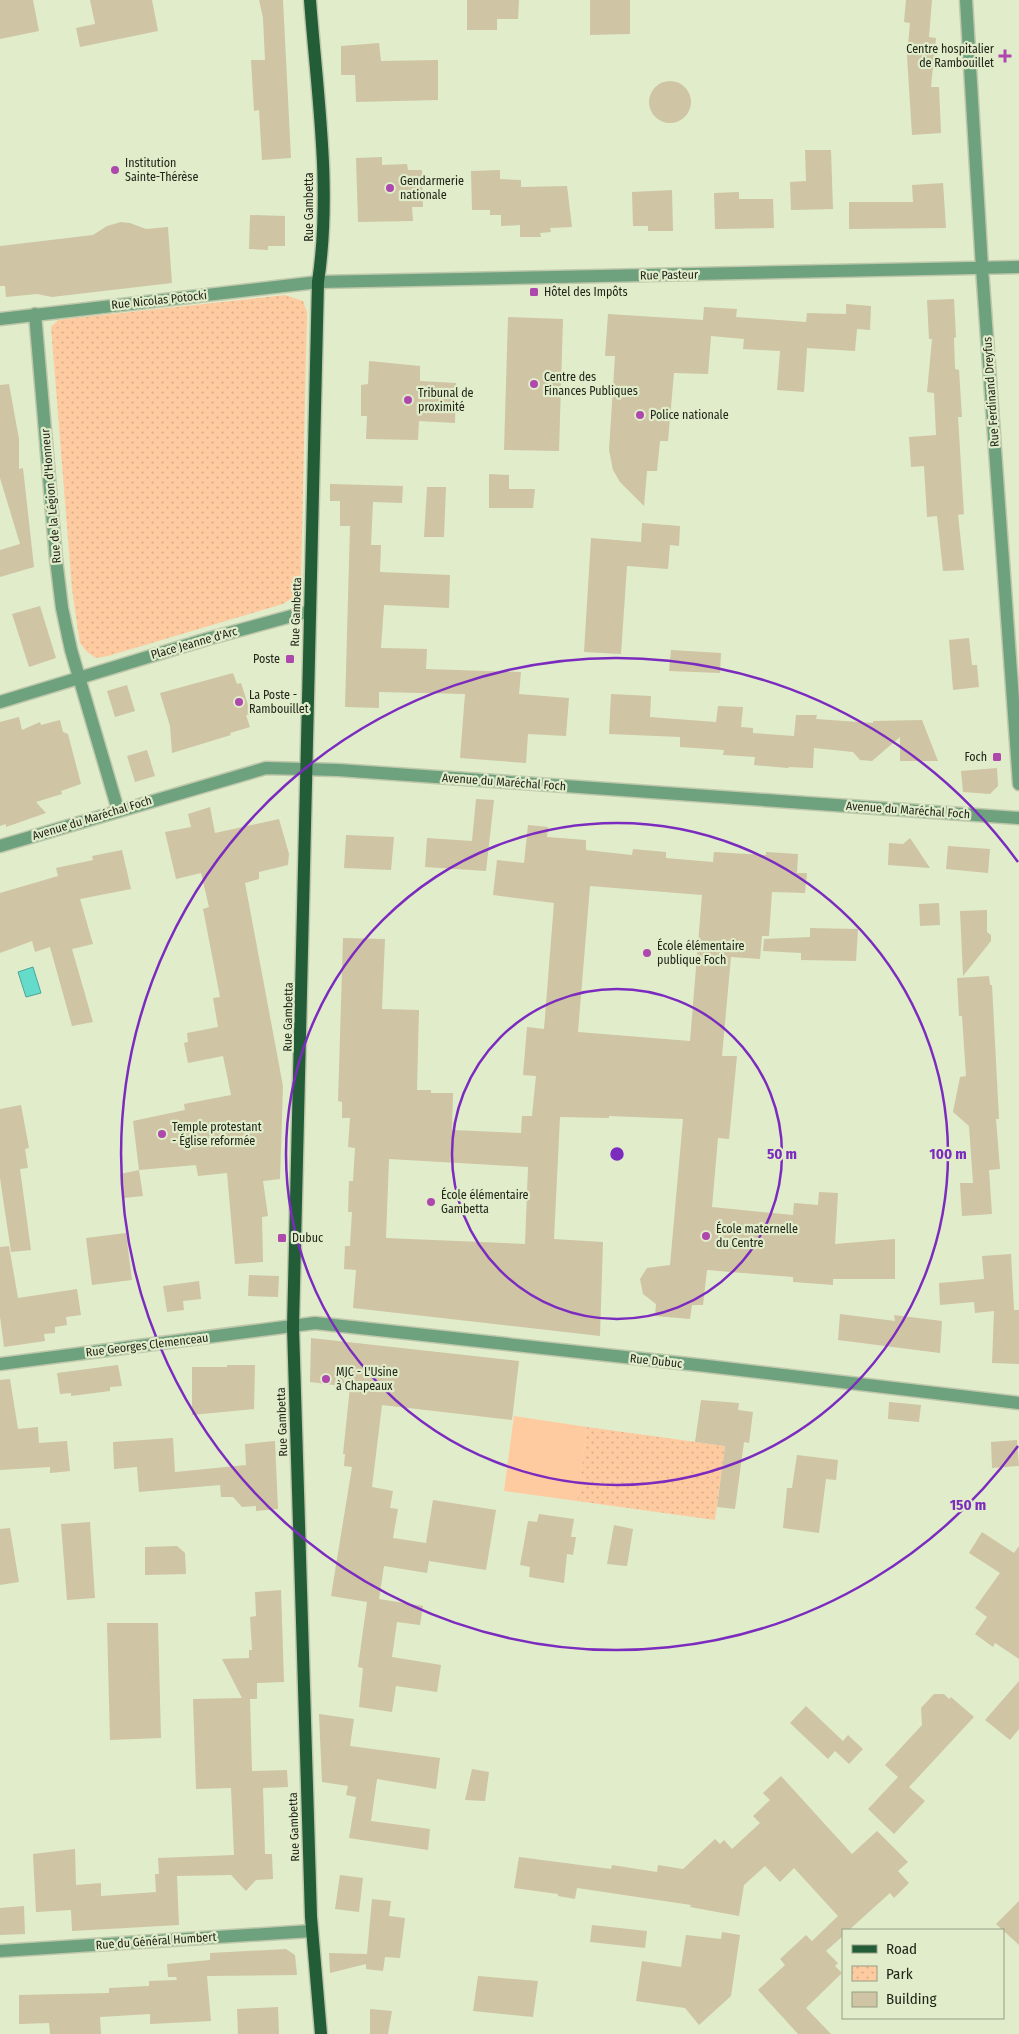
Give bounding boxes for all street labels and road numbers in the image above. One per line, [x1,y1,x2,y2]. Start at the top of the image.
street label: Rue Gambetta [302,172,316,242]
street label: Rue Pasteur [640,267,699,283]
street label: Rue Nicolas Potocki [111,288,207,312]
street label: Rue Ferdinand Dreyfus [980,336,1002,448]
street label: Rue de la Légion d'Honneur [38,427,64,564]
street label: Rue Gambetta [288,577,304,647]
street label: Place Jeanne d'Arc [149,624,239,662]
street label: Avenue du Maréchal Foch [441,771,567,793]
street label: Avenue du Maréchal Foch [30,793,154,843]
street label: Avenue du Maréchal Foch [845,799,971,821]
street label: Rue Gambetta [280,982,296,1052]
street label: Rue Georges Clemenceau [85,1331,209,1359]
street label: Rue Dubuc [629,1351,683,1371]
street label: Rue Gambetta [274,1387,290,1457]
street label: Rue Gambetta [286,1792,302,1862]
street label: Rue du Général Humbert [95,1930,217,1952]

